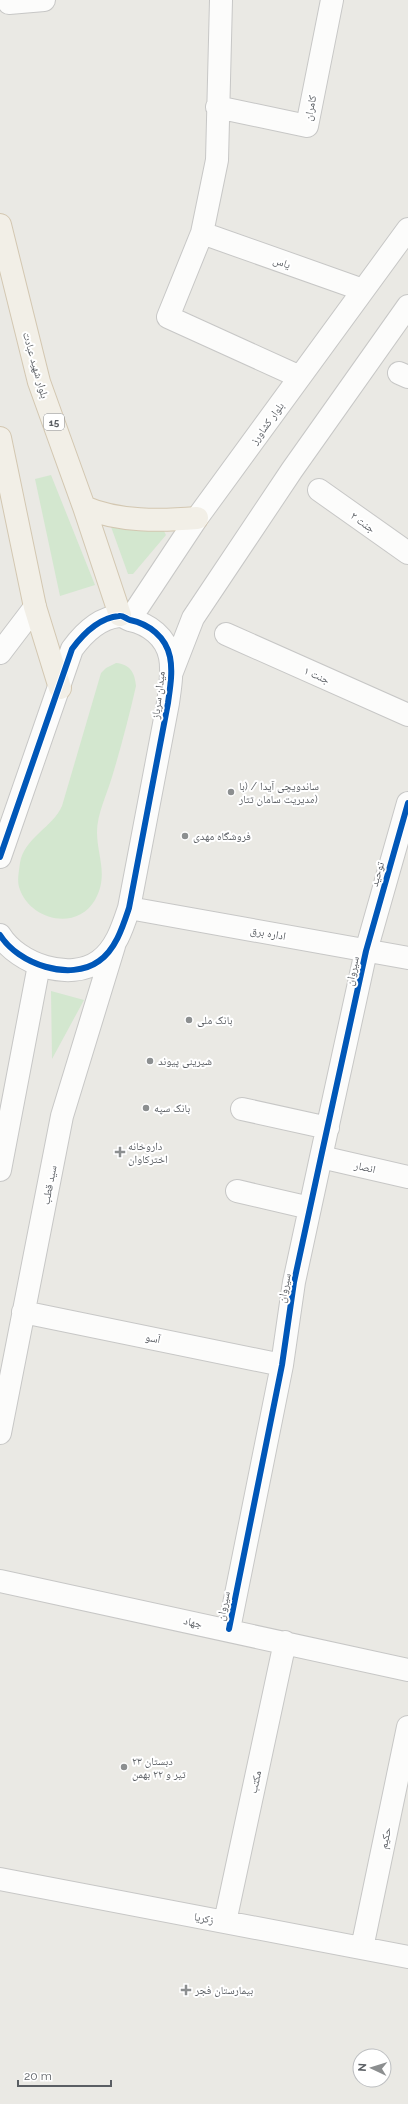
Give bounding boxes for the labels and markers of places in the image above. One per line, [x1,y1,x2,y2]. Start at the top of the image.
place label: ساندویچی آیدا / (با مدیریت سامان تتار) [238,780,319,806]
marker: ساندویچی آیدا / (با مدیریت سامان تتار) [226,787,236,797]
place label: فروشگاه مهدی [193,830,251,843]
marker: فروشگاه مهدی [180,831,190,841]
place label: بانک ملی [197,1014,232,1027]
marker: بانک ملی [184,1015,194,1025]
place label: شیرینی پیوند [158,1055,212,1068]
marker: شیرینی پیوند [145,1056,155,1066]
place label: بانک سپه [154,1102,190,1115]
marker: بانک سپه [141,1103,151,1113]
place label: داروخانه اخترکاوان [128,1140,168,1166]
marker: داروخانه اخترکاوان [115,1147,125,1157]
place label: دبستان ٢٣ تیر و ۲۲ بهمن [132,1755,187,1781]
marker: دبستان ٢٣ تیر و ۲۲ بهمن [119,1762,129,1772]
marker: بیمارستان فجر [180,1984,192,1996]
place label: بیمارستان فجر [194,1984,253,1997]

